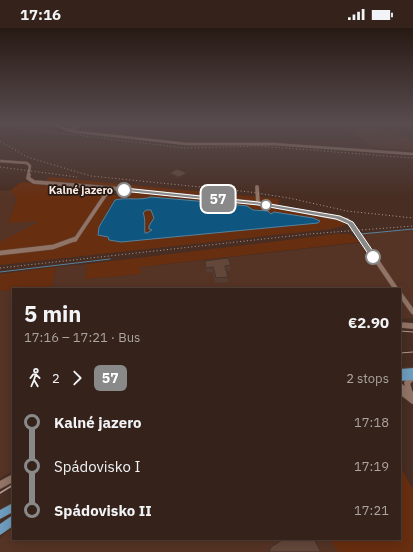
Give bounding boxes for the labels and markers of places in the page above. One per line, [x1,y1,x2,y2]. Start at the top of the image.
marker: Kalné jazero [116,182,132,198]
place label: Kalné jazero [49,183,113,197]
unlabelled marker [260,199,272,211]
unlabelled marker [365,249,381,265]

